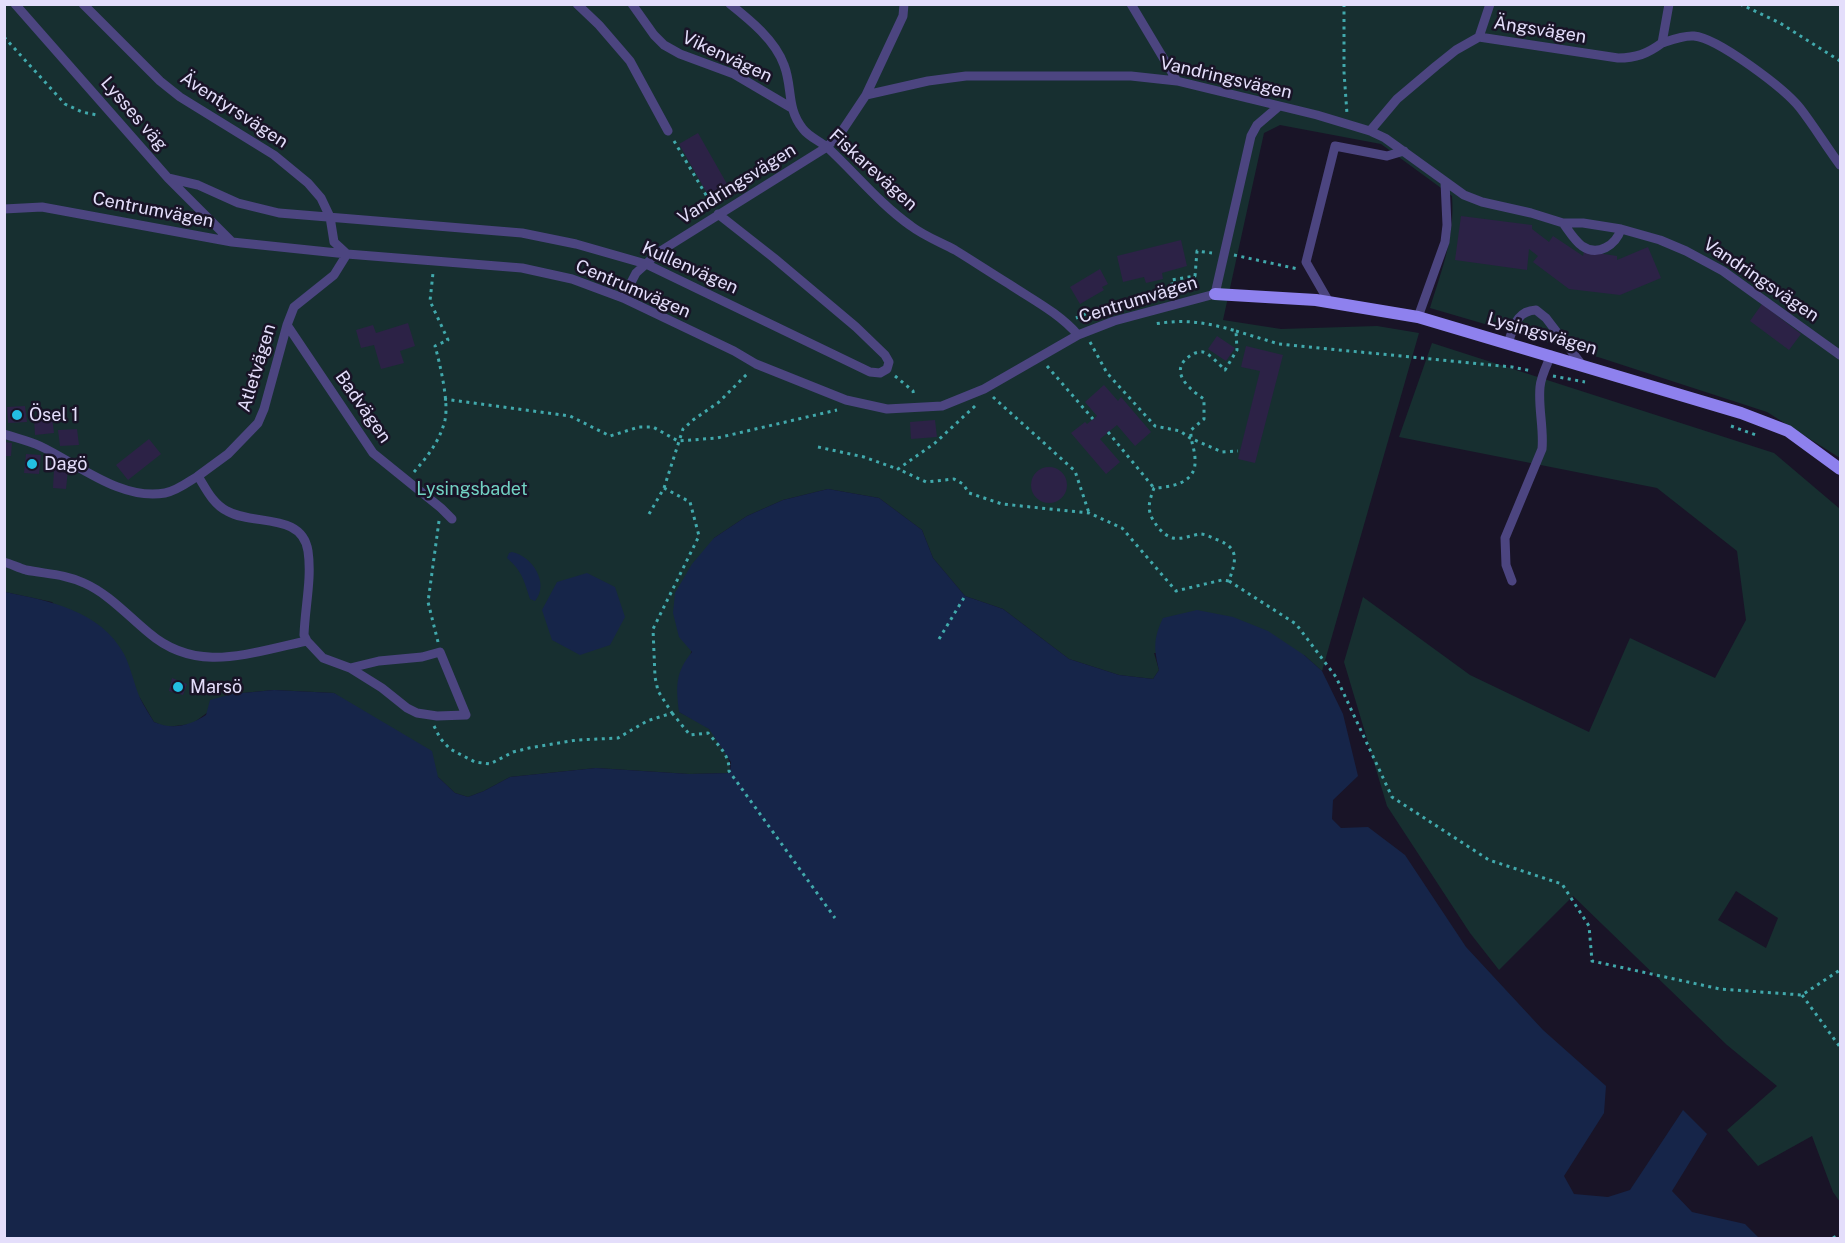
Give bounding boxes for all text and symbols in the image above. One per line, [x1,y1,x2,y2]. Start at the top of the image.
street label: Ängsvägen [1492,12,1588,48]
street label: Vikenvägen [678,27,776,87]
street label: Vandringsvägen [1158,52,1294,104]
street label: Äventyrsvägen [176,67,292,153]
street label: Lysses väg [96,73,172,155]
street label: Fiskarevägen [824,125,922,215]
street label: Vandringsvägen [674,139,800,229]
street label: Centrumvägen [91,188,215,232]
street label: Vandringsvägen [1699,233,1823,327]
street label: Kullenvägen [639,237,741,299]
street label: Centrumvägen [572,255,694,323]
street label: Centrumvägen [1076,272,1200,328]
street label: Lysingsvägen [1484,308,1600,360]
street label: Atletvägen [233,321,281,415]
street label: Badvägen [330,367,396,447]
place label: Ösel 1 [29,404,79,426]
marker: Ösel 1 [10,408,24,422]
place label: Dagö [44,453,88,475]
marker: Dagö [25,457,39,471]
park label: Lysingsbadet [416,478,528,500]
place label: Marsö [190,676,242,698]
marker: Marsö [171,680,185,694]

